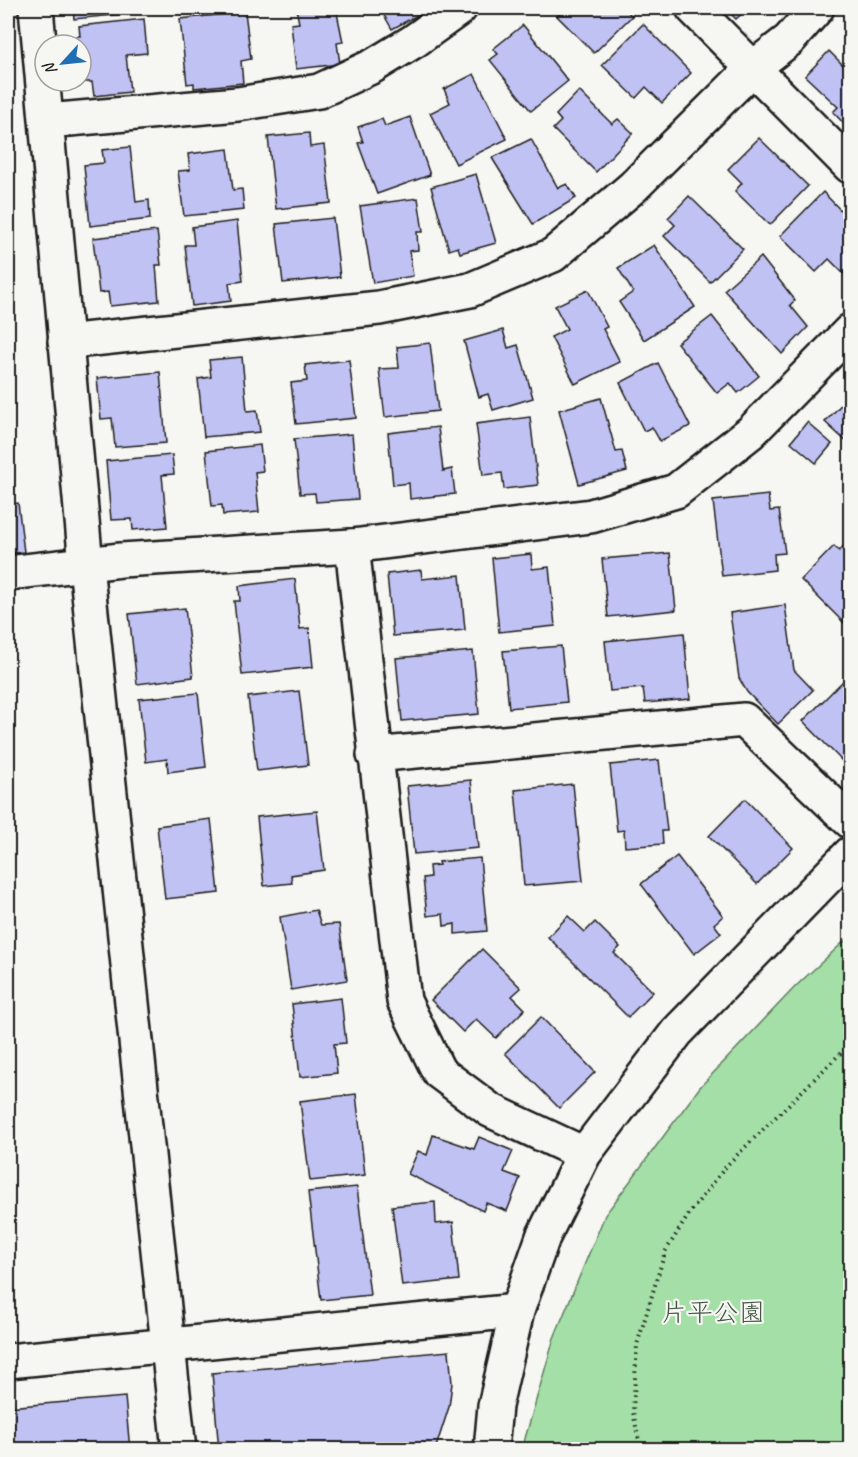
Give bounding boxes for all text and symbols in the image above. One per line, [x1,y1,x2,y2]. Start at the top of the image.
north arrow [33,33,93,93]
text: N [38,58,62,78]
park label: 片平公園 [661,1296,765,1329]

